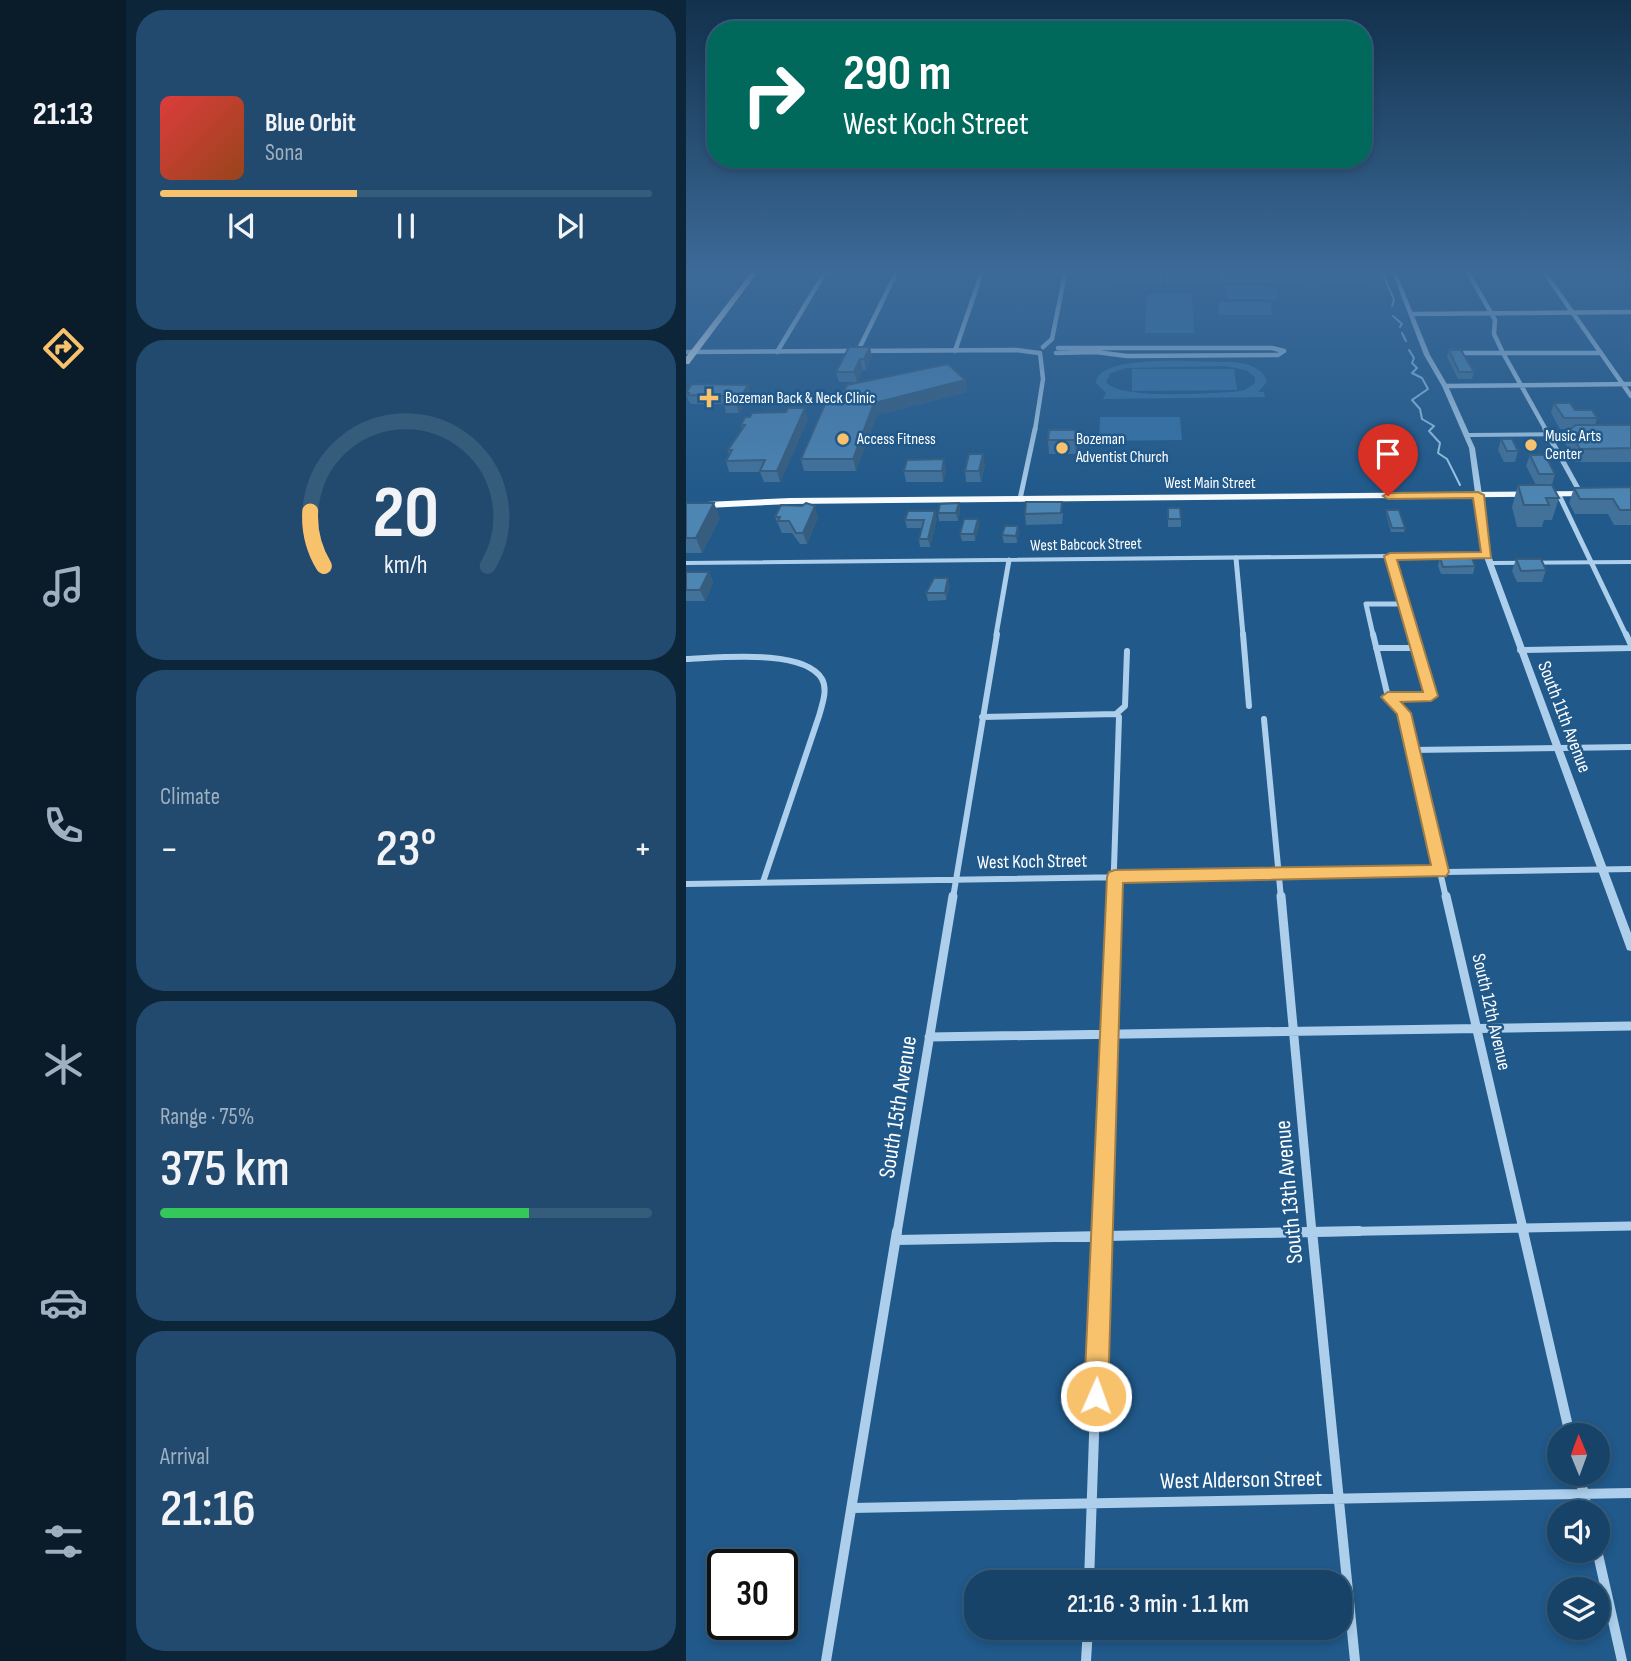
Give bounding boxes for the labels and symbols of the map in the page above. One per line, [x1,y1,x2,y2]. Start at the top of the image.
marker: Bozeman Back & Neck Clinic [699,388,719,408]
place label: Bozeman Back & Neck Clinic [725,389,875,408]
pin [1358,424,1418,496]
place label: Music Arts Center [1545,427,1602,464]
place label: Access Fitness [856,430,936,449]
place label: Bozeman Adventist Church [1075,430,1169,467]
marker: Access Fitness [835,431,851,447]
marker: Music Arts Center [1523,437,1539,453]
marker: Bozeman Adventist Church [1054,440,1070,456]
street label: West Main Street [1164,474,1256,493]
street label: West Babcock Street [1030,535,1142,555]
street label: South 11th Avenue [1532,658,1596,776]
street label: West Koch Street [977,850,1088,874]
street label: South 12th Avenue [1466,951,1516,1073]
street label: South 15th Avenue [873,1034,923,1180]
street label: South 13th Avenue [1269,1119,1309,1265]
position arrow [1059,1359,1133,1433]
north arrow [1547,1423,1610,1486]
street label: West Alderson Street [1160,1465,1322,1495]
speed limit sign: 30 [707,1549,798,1640]

